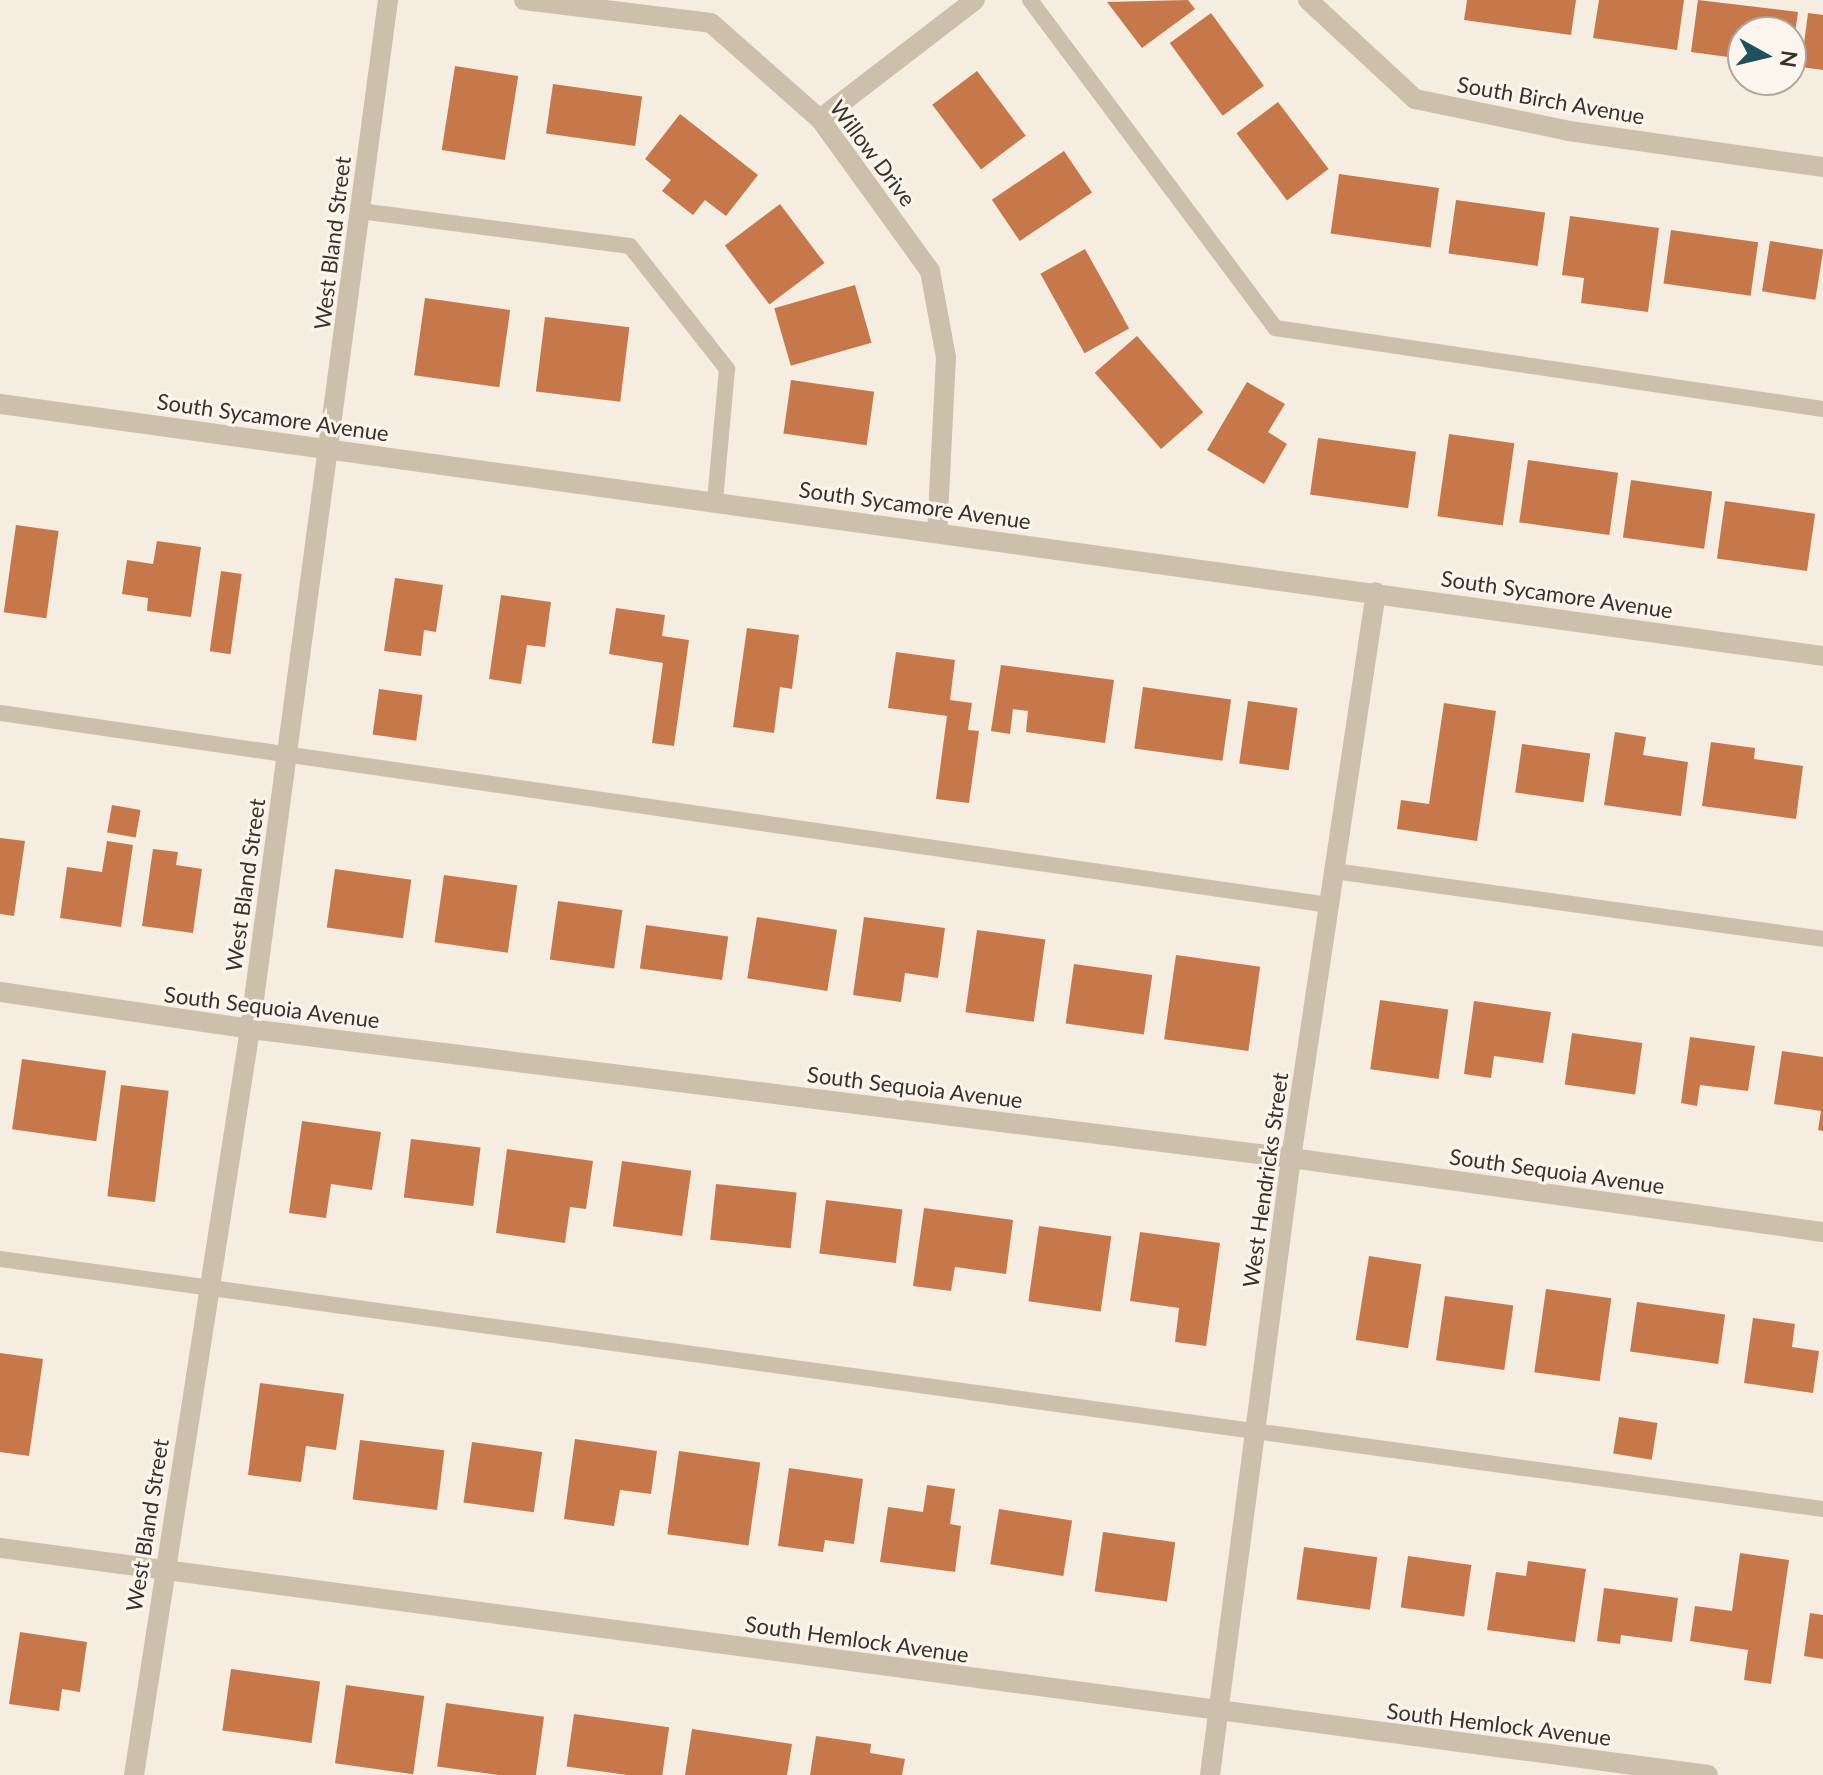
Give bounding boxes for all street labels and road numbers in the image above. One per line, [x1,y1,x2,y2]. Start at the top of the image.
street label: South Birch Avenue [1455,70,1647,130]
street label: Willow Drive [825,95,921,211]
street label: West Bland Street [308,155,356,331]
street label: South Sycamore Avenue [155,388,391,446]
street label: South Sycamore Avenue [797,476,1033,534]
street label: South Sycamore Avenue [1439,565,1675,623]
street label: West Bland Street [220,797,270,973]
street label: South Sequoia Avenue [162,981,382,1033]
street label: South Sequoia Avenue [805,1061,1025,1113]
street label: West Hendricks Street [1237,1071,1293,1289]
street label: South Sequoia Avenue [1447,1143,1667,1199]
street label: West Bland Street [120,1437,174,1613]
street label: South Hemlock Avenue [743,1610,971,1668]
street label: South Hemlock Avenue [1385,1697,1613,1751]

